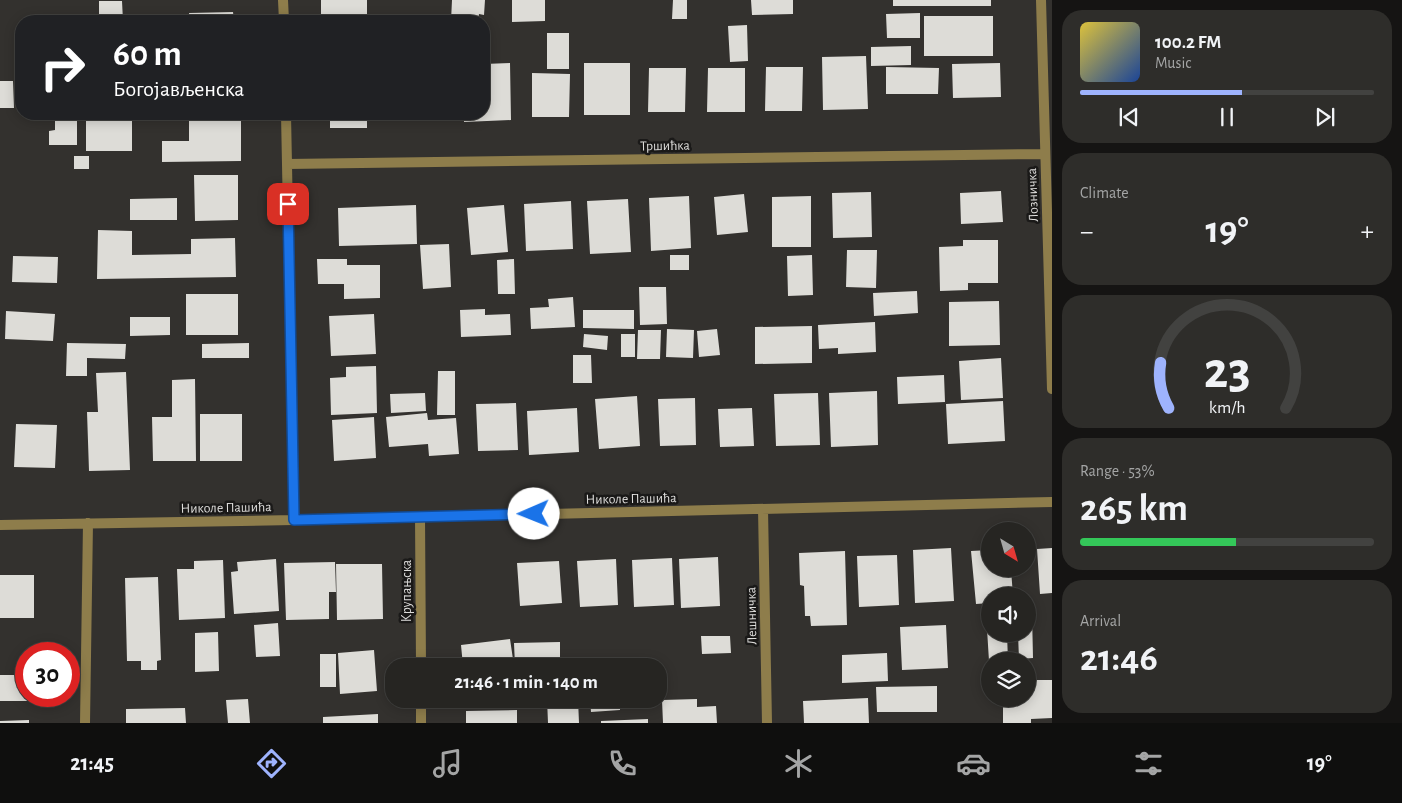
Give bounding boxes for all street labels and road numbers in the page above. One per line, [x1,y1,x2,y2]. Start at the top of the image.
street label: Тршићка [640,139,690,153]
street label: Лозничка [1025,167,1041,222]
street label: Николе Пашића [585,491,677,507]
street label: Николе Пашића [180,500,272,516]
street label: Крупањска [400,559,414,622]
street label: Лешничка [744,586,760,645]

